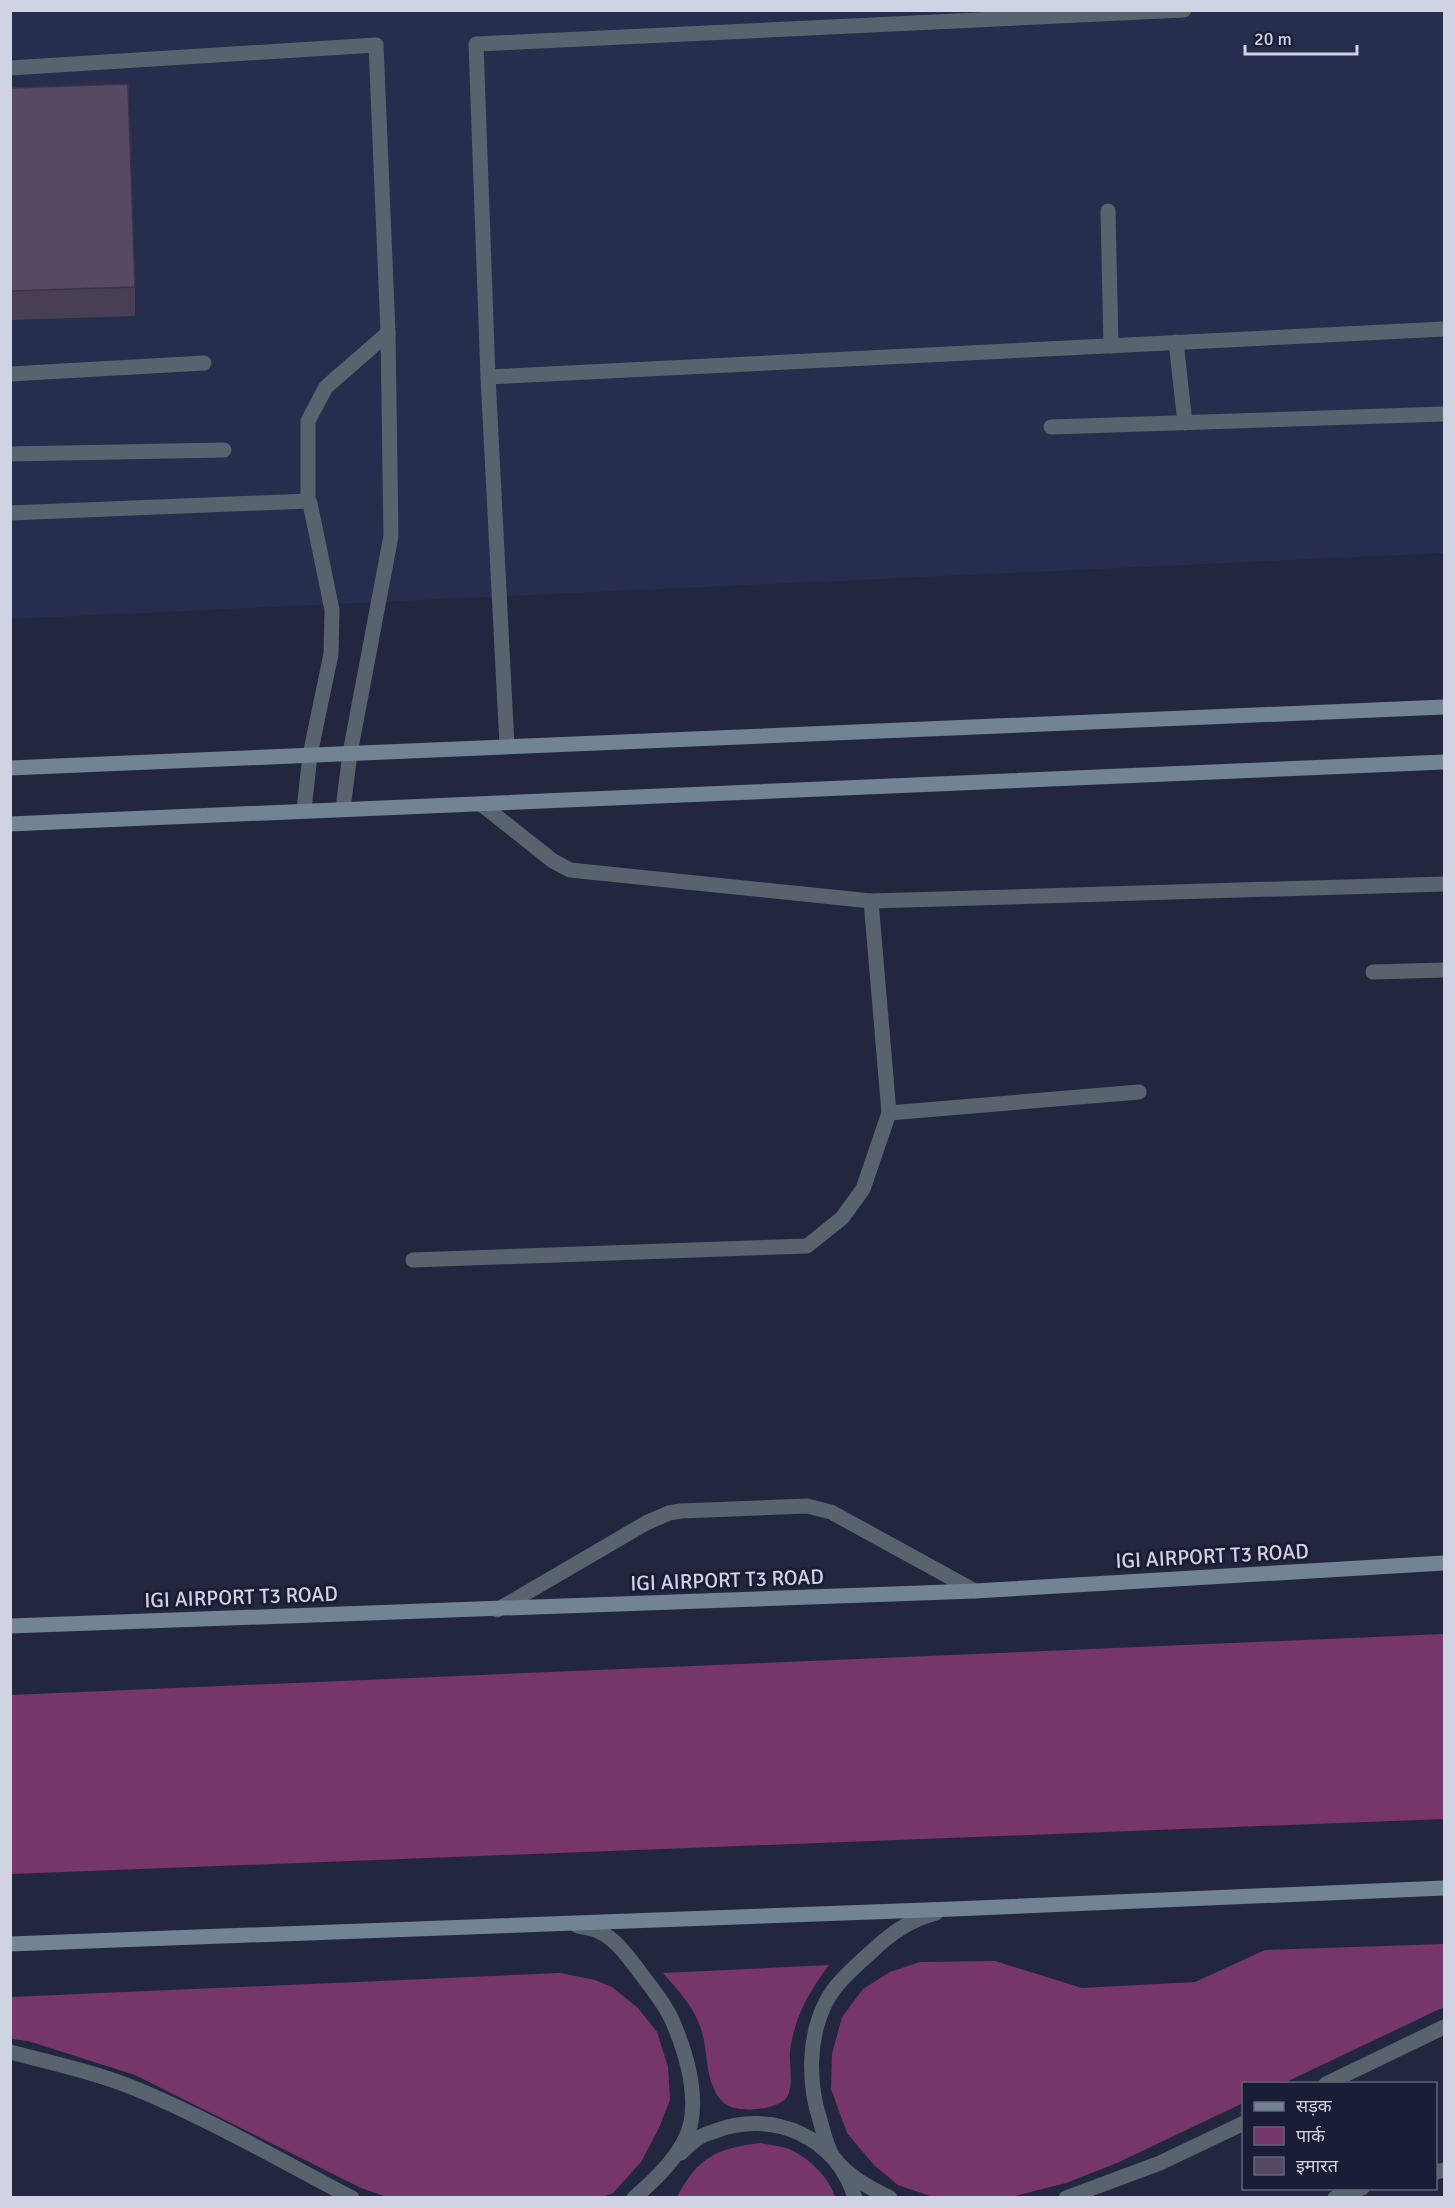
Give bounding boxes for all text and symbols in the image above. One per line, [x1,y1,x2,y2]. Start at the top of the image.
scale bar [1245,18,1358,56]
text: 20 m [1254,28,1292,50]
street label: IGI AIRPORT T3 ROAD [1115,1538,1309,1574]
street label: IGI AIRPORT T3 ROAD [630,1564,824,1596]
street label: IGI AIRPORT T3 ROAD [144,1581,338,1613]
legend [1242,2082,1437,2190]
text: सड़क [1296,2095,1333,2117]
text: पार्क [1296,2125,1326,2147]
text: इमारत [1296,2155,1339,2177]

